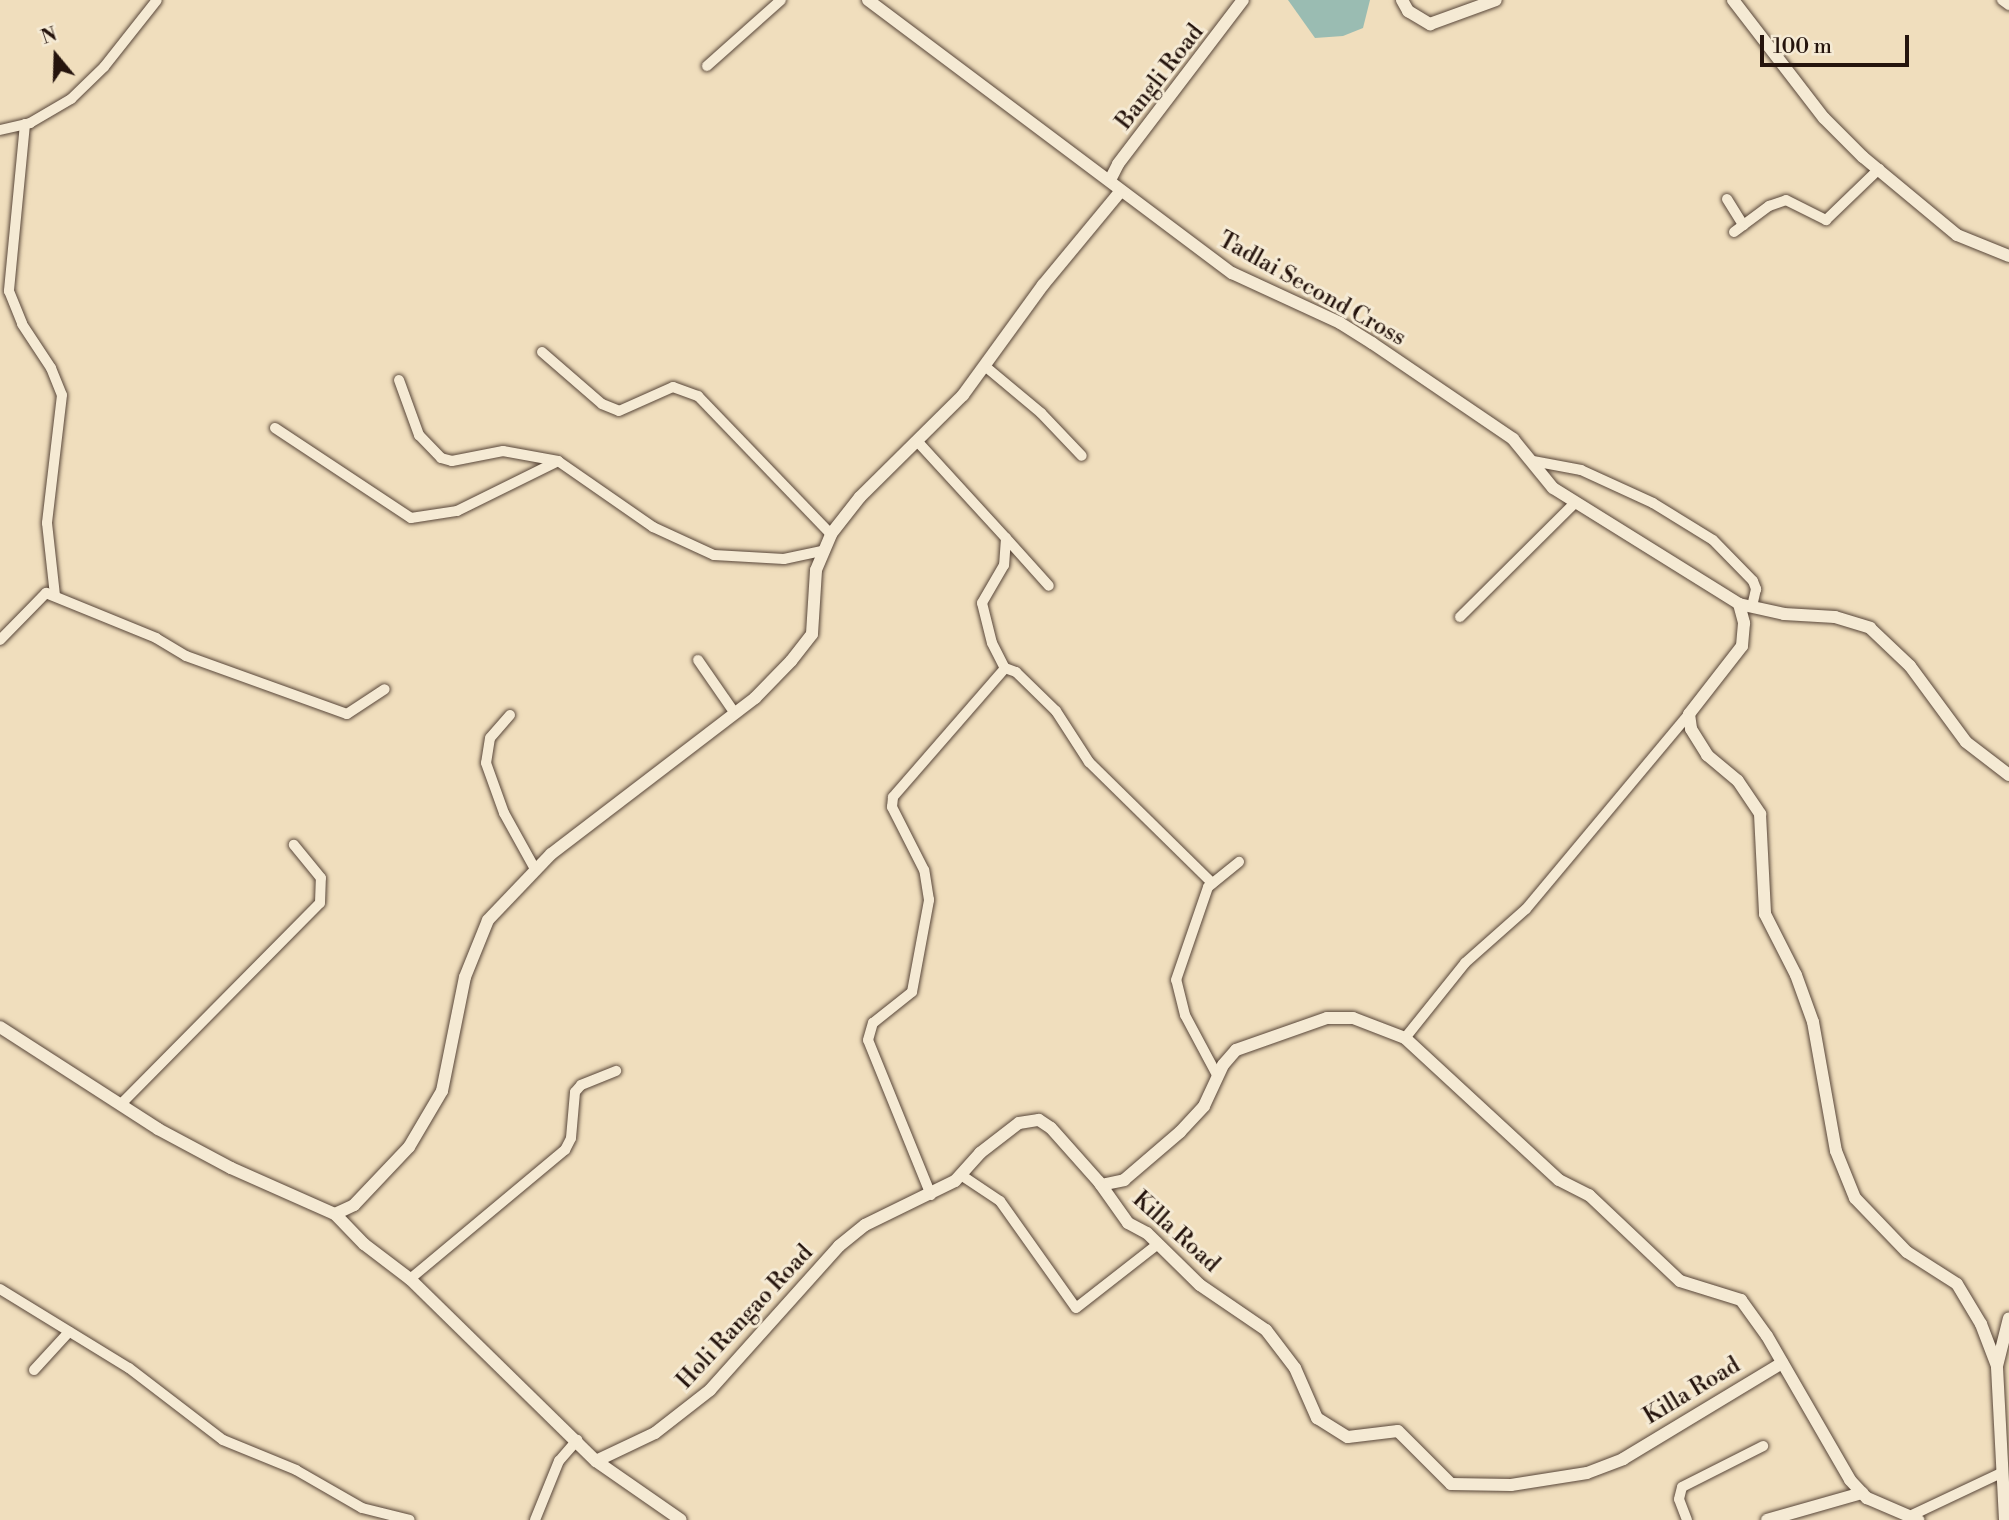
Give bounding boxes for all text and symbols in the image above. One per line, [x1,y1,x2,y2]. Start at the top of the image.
street label: Bangli Road [1110,19,1210,135]
north arrow [21,21,91,91]
scale bar [1764,21,1913,65]
text: N [38,22,60,50]
text: 100 m [1773,34,1832,60]
street label: Tadlai Second Cross [1214,226,1410,352]
street label: Killa Road [1127,1186,1225,1278]
street label: Holi Rangao Road [671,1239,819,1395]
street label: Killa Road [1639,1351,1745,1431]

